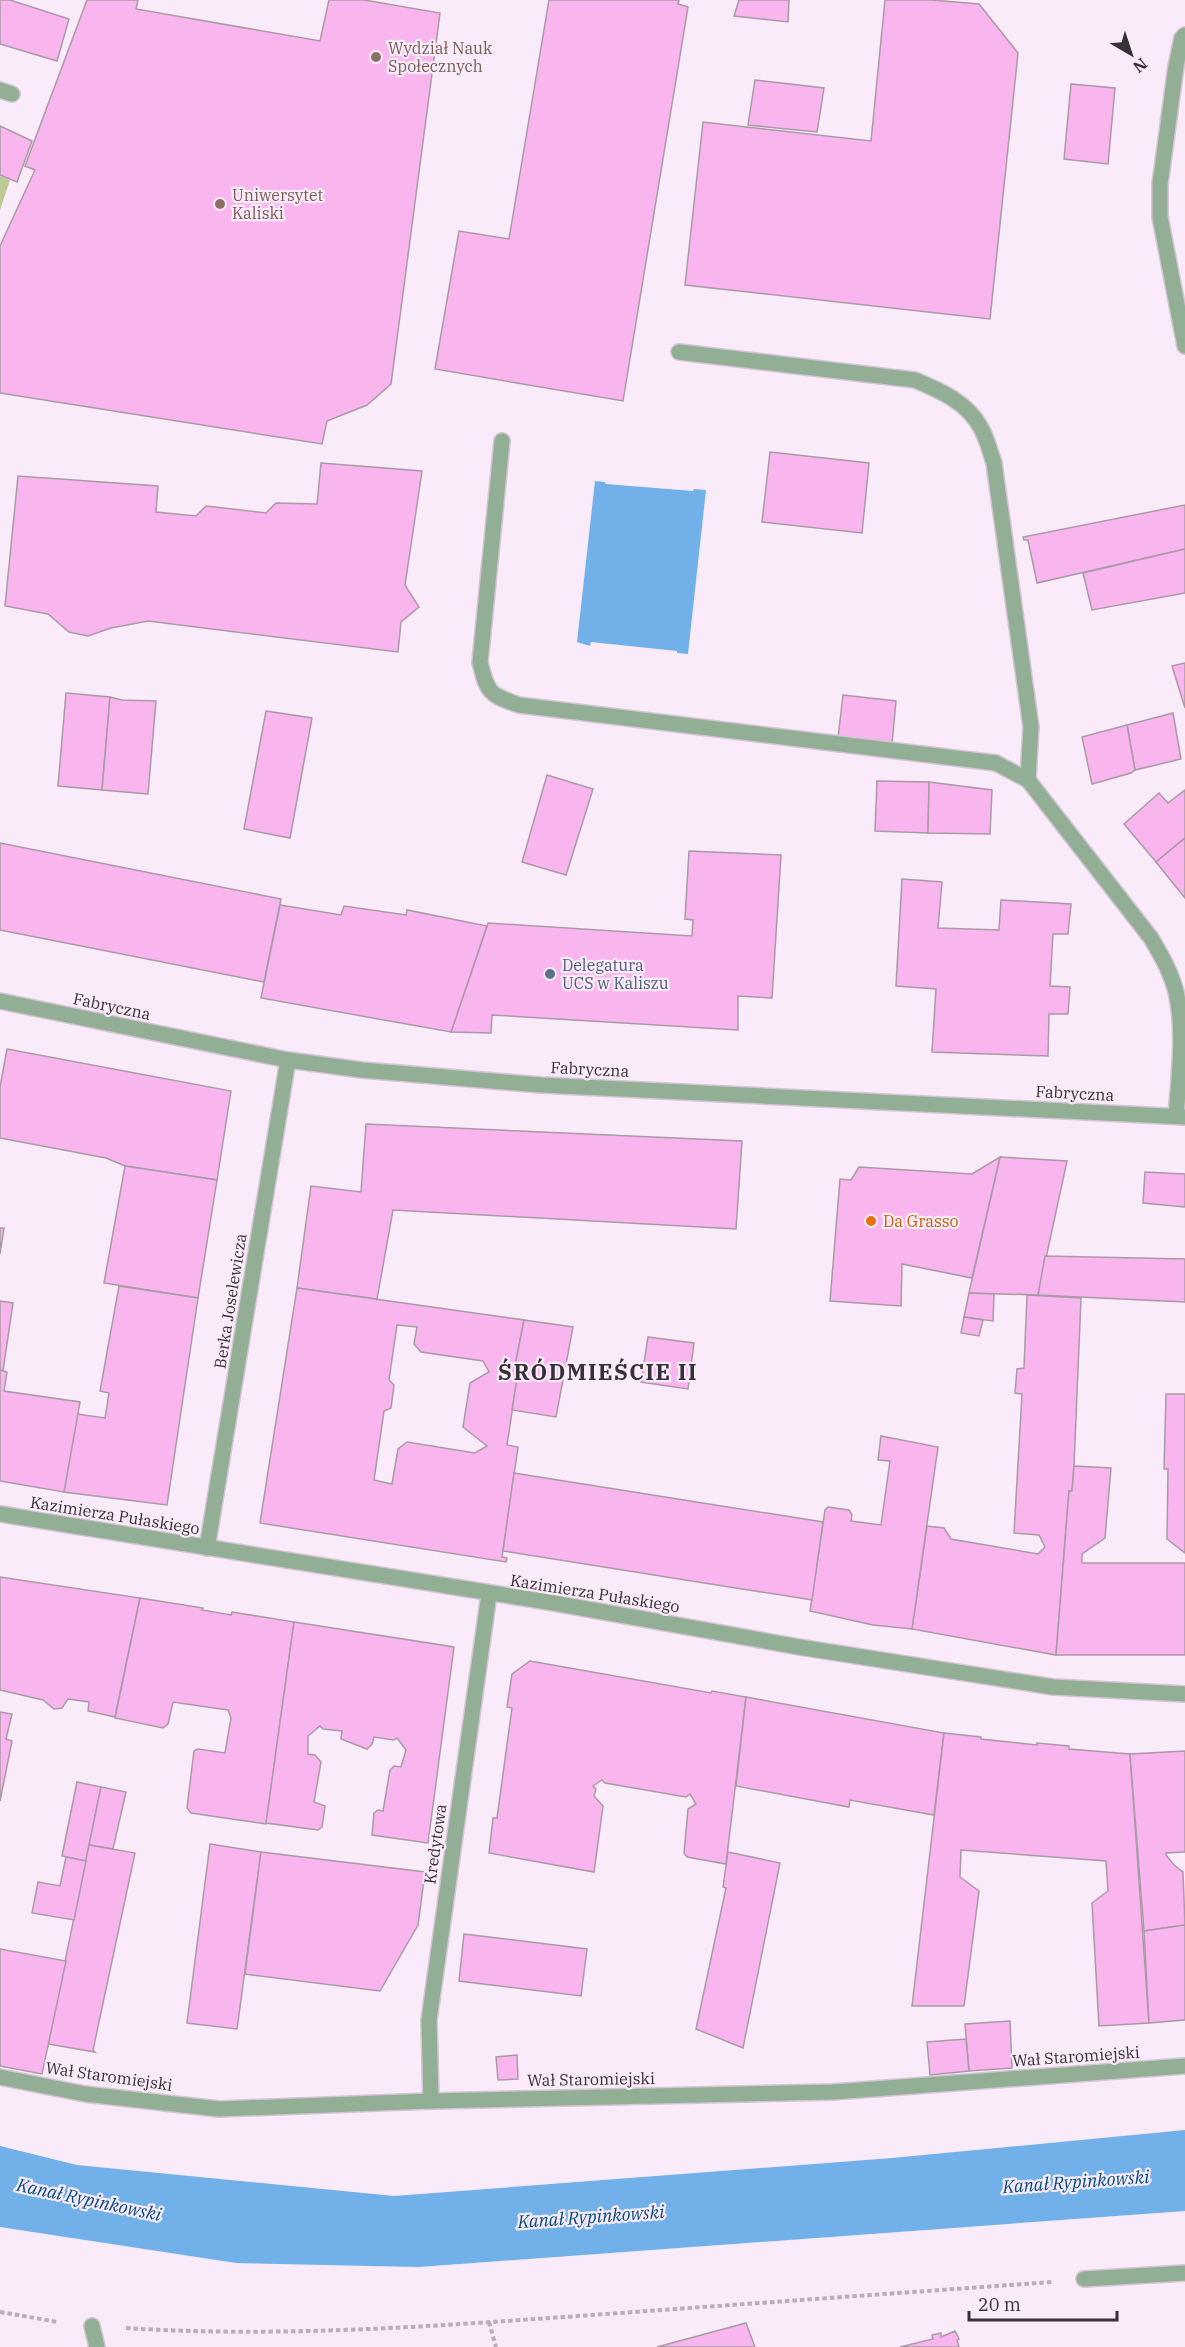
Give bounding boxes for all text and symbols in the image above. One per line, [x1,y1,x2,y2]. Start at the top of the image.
north arrow [1101,24,1161,84]
place label: Wydział Nauk Społecznych [388,38,493,76]
marker: Wydział Nauk Społecznych [369,50,383,64]
text: N [1129,54,1152,77]
place label: Uniwersytet Kaliski [232,185,324,223]
marker: Uniwersytet Kaliski [213,197,227,211]
place label: Delegatura UCS w Kaliszu [562,955,669,993]
marker: Delegatura UCS w Kaliszu [543,967,557,981]
street label: Fabryczna [71,988,153,1024]
street label: Fabryczna [550,1057,630,1081]
street label: Fabryczna [1035,1081,1115,1105]
place label: Da Grasso [883,1211,959,1231]
marker: Da Grasso [864,1214,878,1228]
street label: Berka Joselewicza [209,1232,251,1370]
district label: ŚRÓDMIEŚCIE II [498,1357,698,1386]
street label: Kazimierza Pułaskiego [29,1492,201,1538]
street label: Kazimierza Pułaskiego [509,1570,681,1616]
street label: Kredytowa [419,1802,451,1885]
street label: Wał Staromiejski [1012,2042,1140,2070]
street label: Wał Staromiejski [44,2057,174,2095]
street label: Wał Staromiejski [527,2068,655,2090]
water label: Kanał Rypinkowski [1001,2165,1151,2198]
water label: Kanał Rypinkowski [14,2173,164,2226]
water label: Kanał Rypinkowski [516,2200,666,2233]
scale bar [969,2284,1118,2322]
text: 20 m [978,2293,1021,2316]

